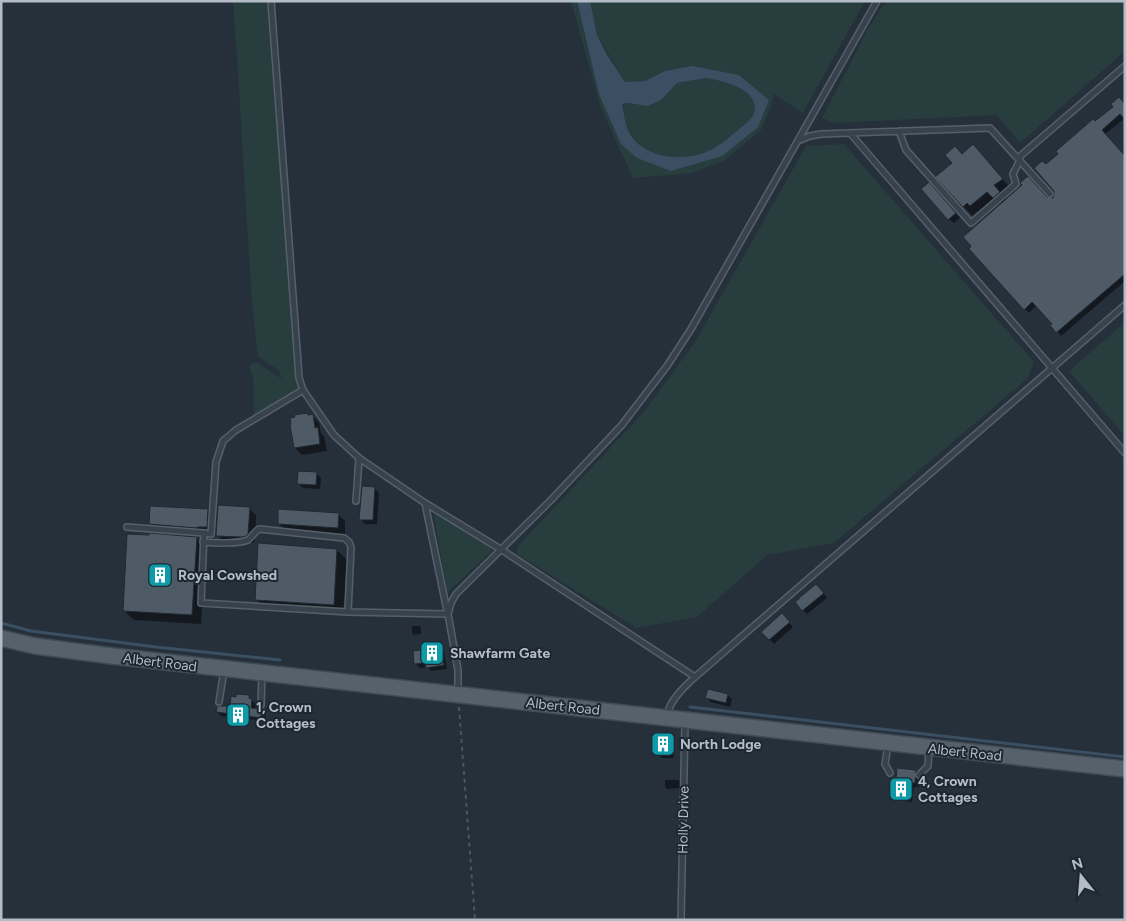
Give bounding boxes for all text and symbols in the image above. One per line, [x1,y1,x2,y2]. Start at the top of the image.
building icon: Royal Cowshed [147,562,173,588]
place label: Royal Cowshed [178,567,277,584]
building icon: Shawfarm Gate [419,640,445,666]
place label: Shawfarm Gate [450,645,550,662]
street label: Albert Road [122,650,198,675]
street label: Albert Road [525,694,601,719]
place label: 1, Crown Cottages [256,699,316,732]
building icon: 1, Crown Cottages [225,702,251,728]
building icon: North Lodge [650,731,676,757]
place label: North Lodge [680,736,762,753]
street label: Albert Road [927,740,1003,765]
place label: 4, Crown Cottages [918,773,978,806]
building icon: 4, Crown Cottages [888,776,914,802]
street label: Holly Drive [674,786,693,854]
north arrow [1056,851,1106,901]
text: N [1070,854,1085,874]

